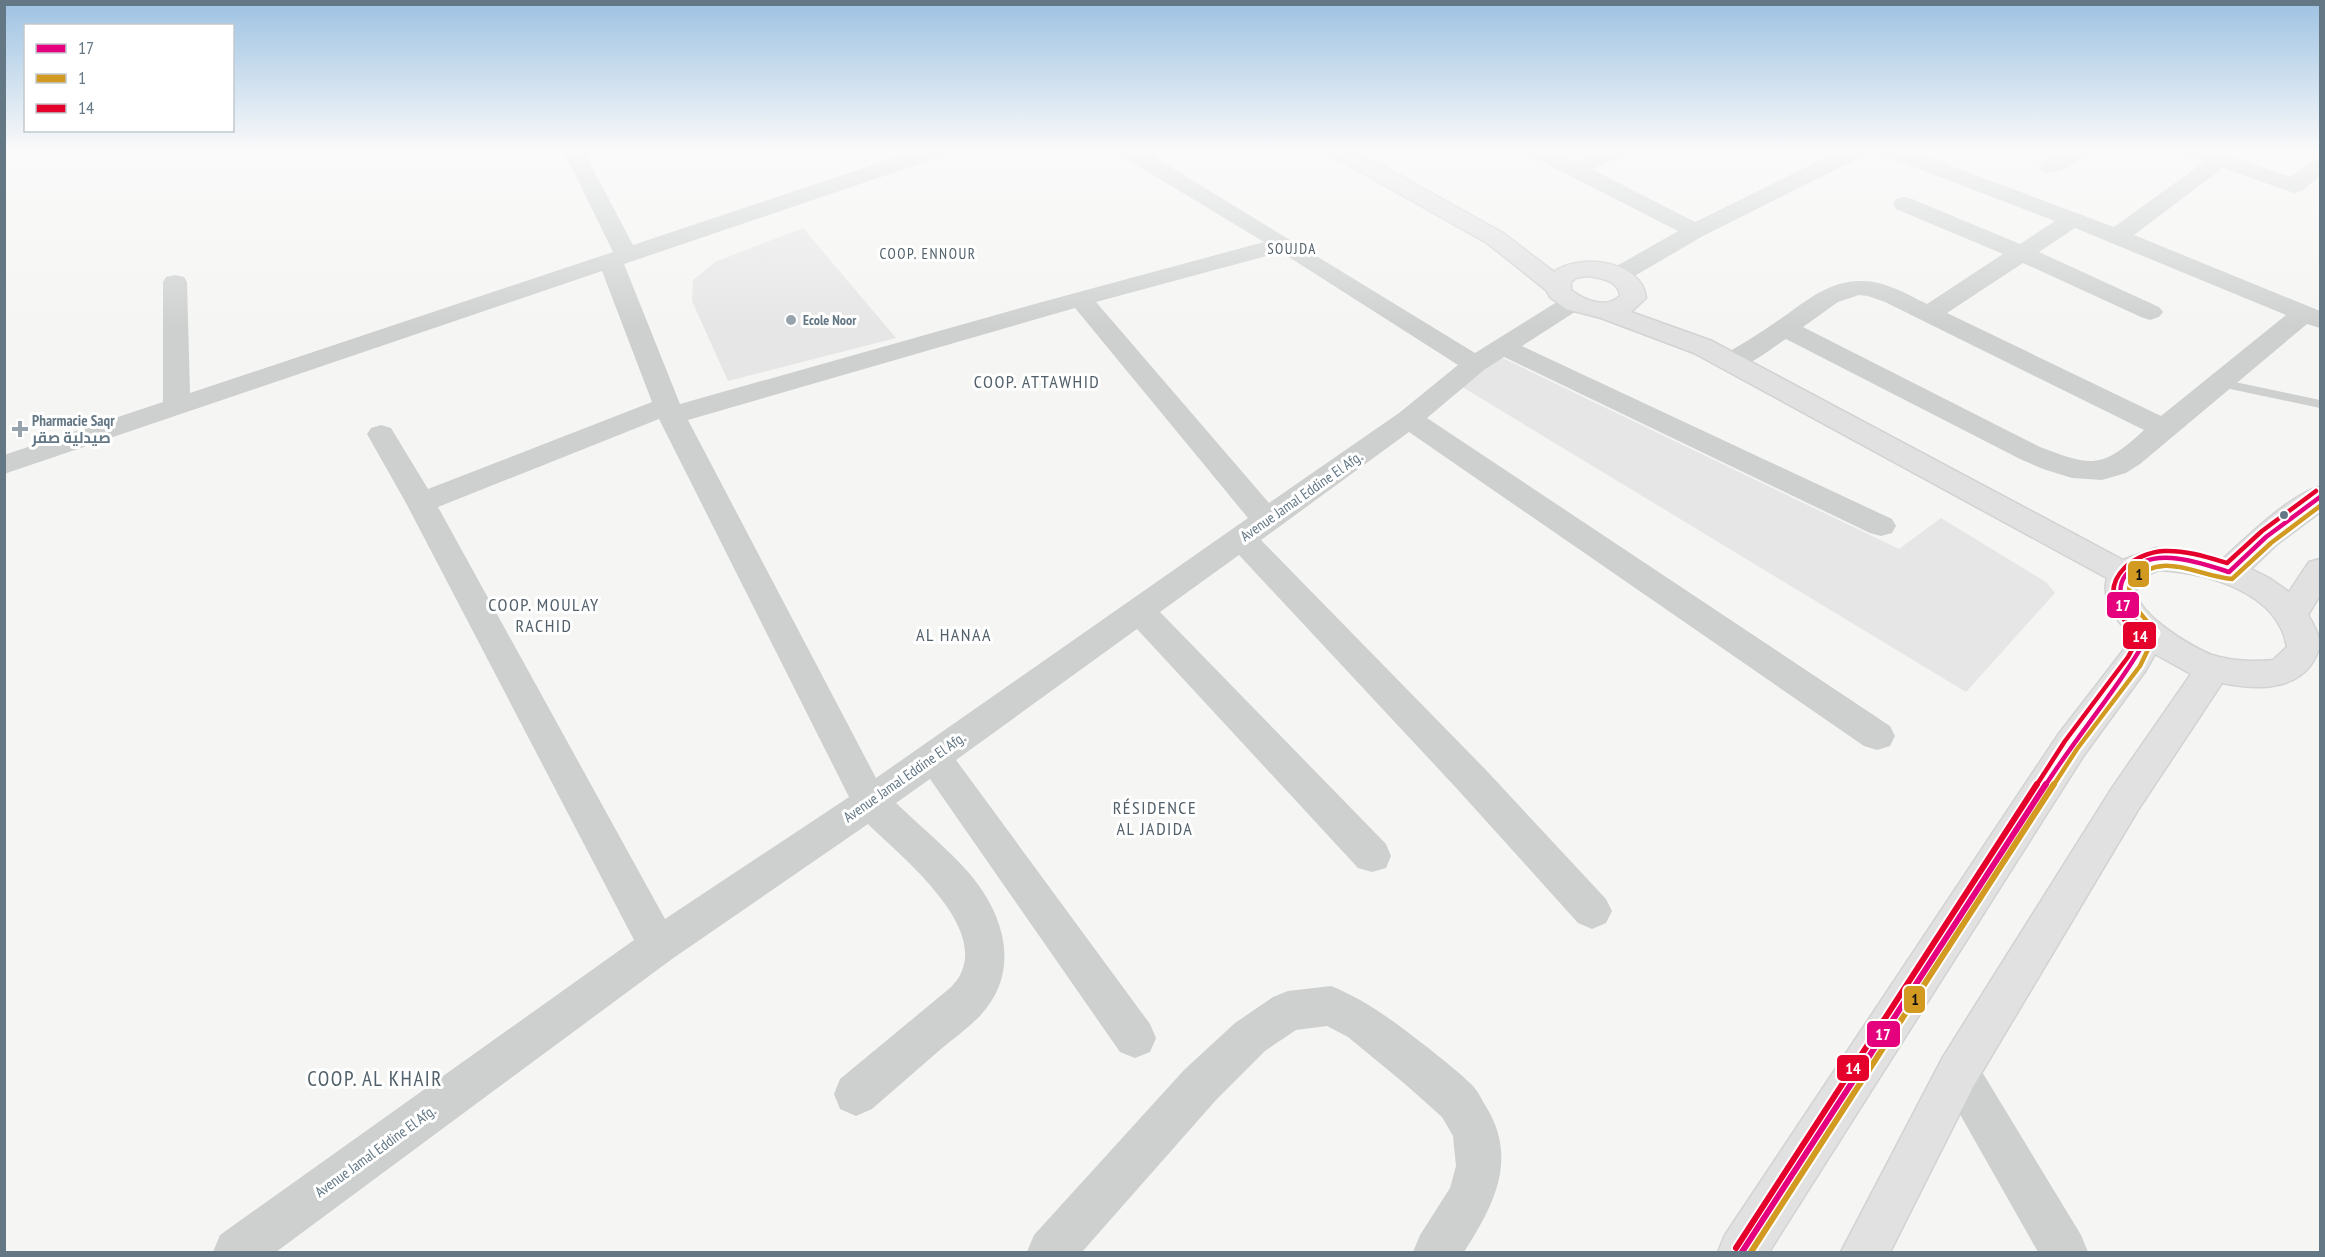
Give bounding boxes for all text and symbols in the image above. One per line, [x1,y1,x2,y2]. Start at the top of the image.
legend [24,24,234,132]
text: 17 [78,36,94,59]
text: 1 [78,66,86,89]
text: 14 [78,96,94,119]
district label: SOUJDA [1267,239,1317,258]
district label: COOP. ENNOUR [880,244,976,263]
place label: Ecole Noor [803,311,857,329]
marker: Ecole Noor [784,313,798,327]
district label: COOP. ATTAWHID [974,370,1100,393]
place label: Pharmacie Saqr صيدلية صقر [31,411,115,447]
marker: Pharmacie Saqr صيدلية صقر [13,422,27,436]
street label: Avenue Jamal Eddine El Afg. [1236,447,1366,545]
unlabelled marker [2278,509,2290,521]
line badge: 1 [2127,560,2150,588]
text: 1 [2135,564,2143,584]
line badge: 17 [2106,591,2140,619]
district label: COOP. MOULAY RACHID [488,593,600,637]
text: 17 [2115,595,2131,615]
line badge: 14 [2122,621,2157,650]
district label: AL HANAA [916,623,992,646]
text: 14 [2132,626,2148,646]
street label: Avenue Jamal Eddine El Afg. [839,728,969,826]
district label: RÉSIDENCE AL JADIDA [1113,796,1197,840]
line badge: 1 [1903,985,1926,1014]
text: 1 [1911,989,1919,1009]
line badge: 17 [1866,1020,1901,1048]
text: 17 [1875,1024,1891,1044]
line badge: 14 [1836,1054,1870,1082]
text: 14 [1845,1058,1861,1078]
district label: COOP. AL KHAIR [307,1065,443,1092]
street label: Avenue Jamal Eddine El Afg. [311,1101,439,1201]

